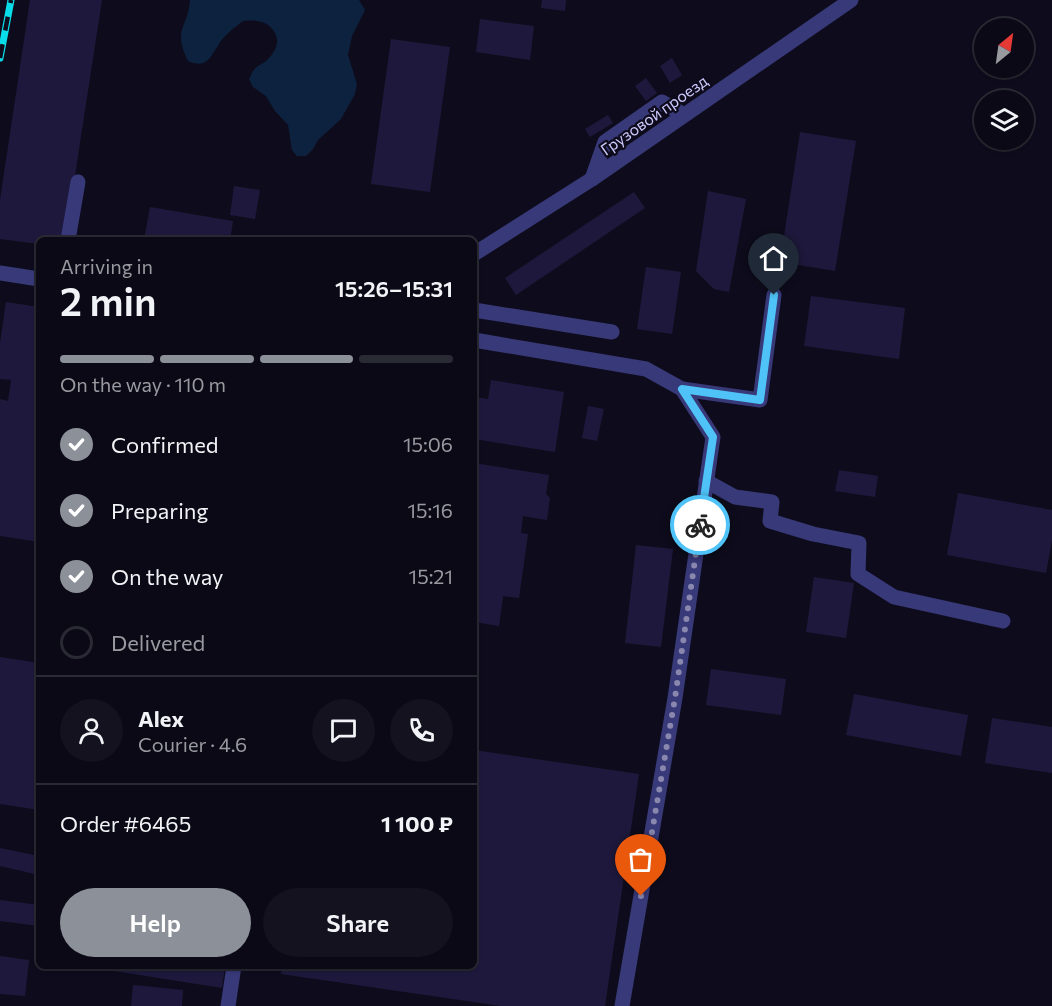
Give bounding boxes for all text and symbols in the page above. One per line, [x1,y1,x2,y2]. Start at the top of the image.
north arrow [974,18,1034,78]
map controls [974,18,1034,150]
street label: Грузовой проезд [597,70,711,159]
button: layers [974,90,1034,150]
pin [748,233,799,295]
icon: home [757,242,790,275]
text: Arriving in [60,254,153,278]
text: 15:26–15:31 [335,275,453,302]
text: 2 min [60,276,157,324]
text: On the way · 110 m [60,372,226,396]
icon: check [60,428,93,461]
text: Confirmed [111,431,218,458]
text: 15:06 [403,432,453,456]
icon: check [60,494,93,527]
courier [670,495,730,555]
text: Preparing [111,497,208,524]
text: 15:16 [408,498,453,522]
icon: bike [684,509,717,542]
icon: check [60,560,93,593]
text: On the way [111,563,223,590]
text: 15:21 [409,564,453,588]
text: Delivered [111,629,205,656]
button: person [60,699,123,762]
button: chat [312,699,375,762]
button: phone [390,699,453,762]
text: Alex [138,705,184,732]
text: Courier · 4.6 [138,732,247,756]
text: Order #6465 [60,810,191,837]
text: 1 100 ₽ [381,810,453,837]
pin [615,834,666,896]
icon: bag [624,843,657,876]
button: Help [60,888,251,957]
button: Share [263,888,453,957]

